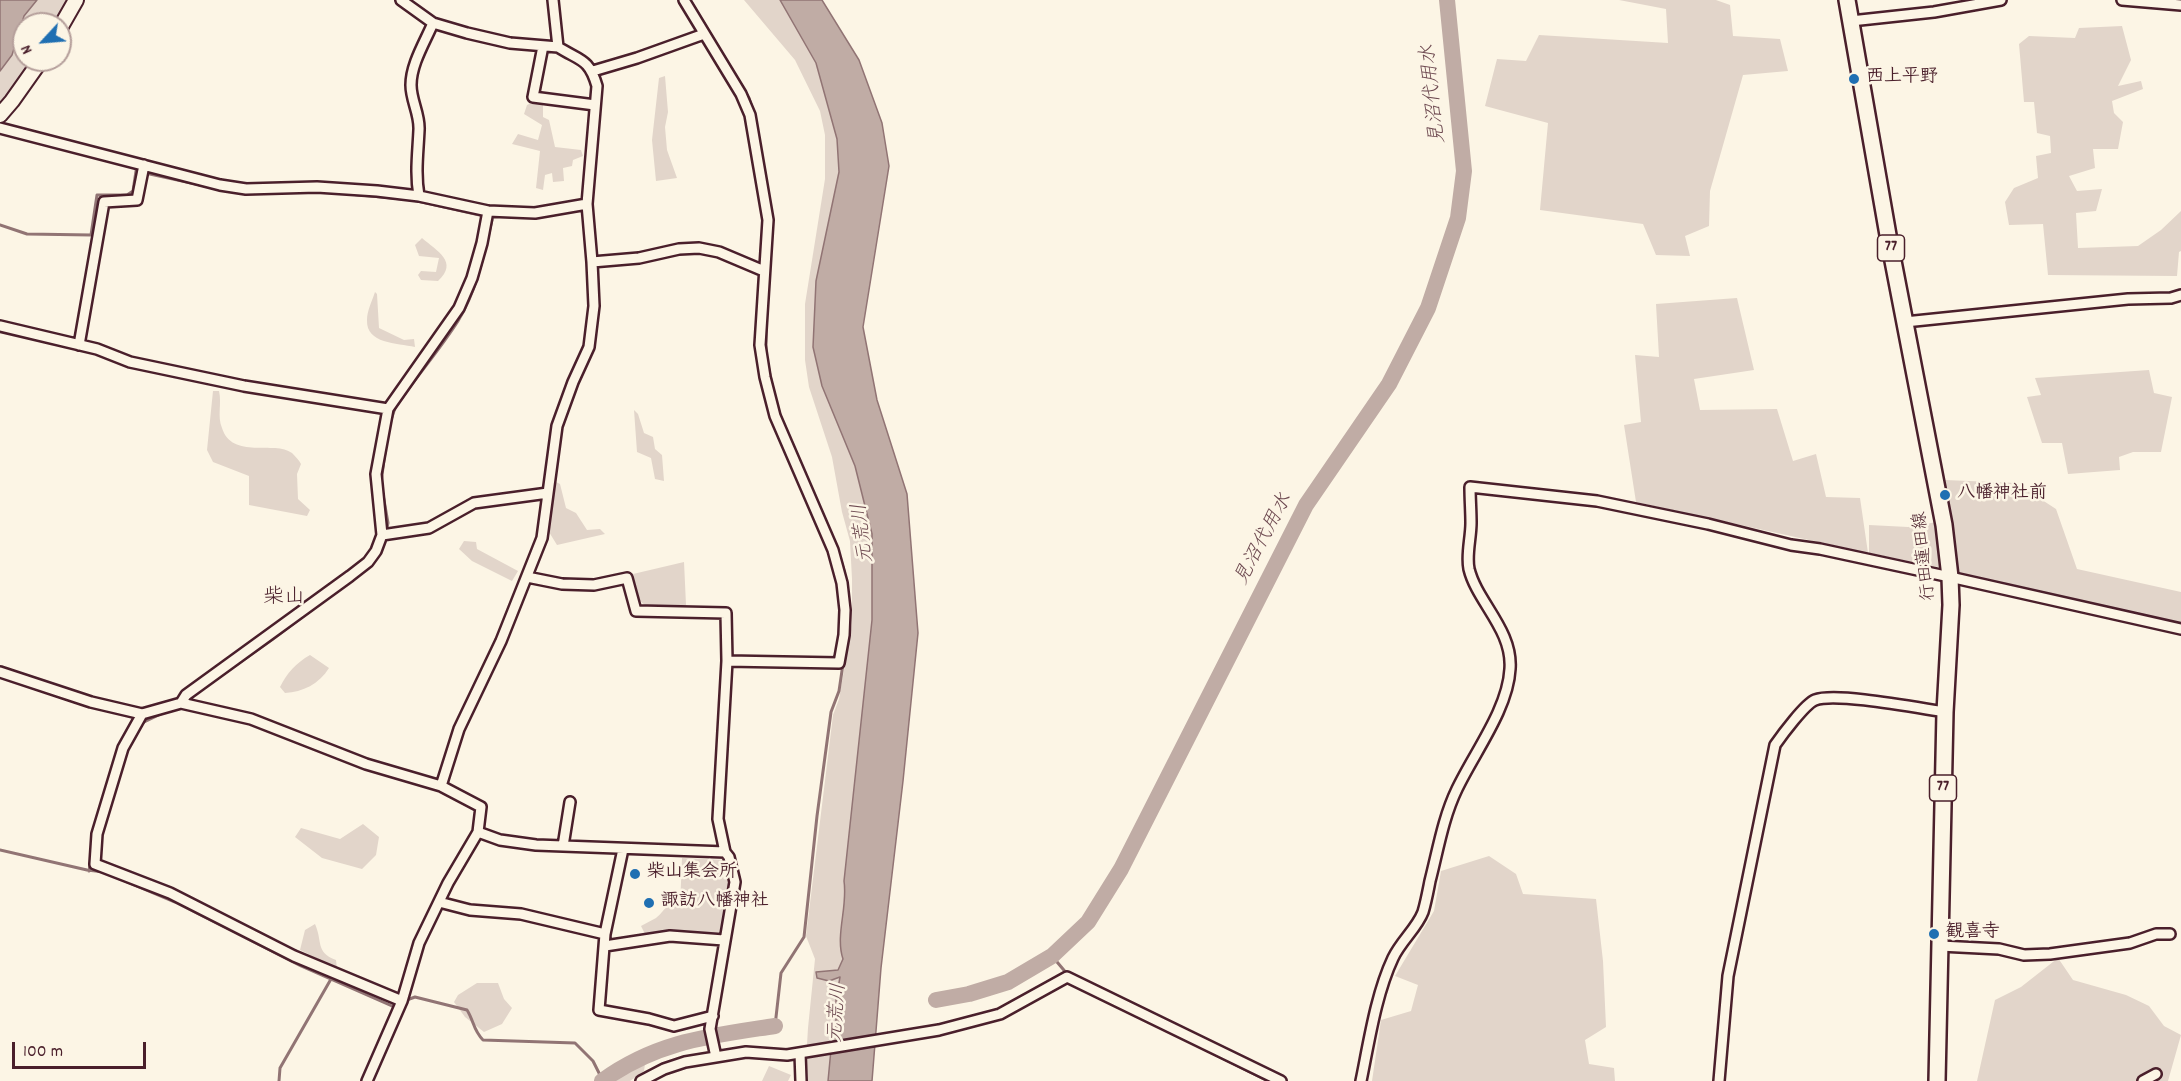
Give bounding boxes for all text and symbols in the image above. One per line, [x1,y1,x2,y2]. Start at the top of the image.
north arrow [12,12,72,72]
text: N [15,41,39,58]
water label: 見沼代用水 [1418,43,1452,145]
place label: 西上平野 [1866,68,1938,90]
marker: 西上平野 [1847,72,1861,86]
road number: 77 [1878,235,1904,261]
place label: 八幡神社前 [1957,484,2047,506]
marker: 八幡神社前 [1938,488,1952,502]
water label: 見沼代用水 [1231,490,1299,590]
water label: 元荒川 [849,502,881,564]
street label: 行田蓮田線 [1911,510,1941,602]
district label: 柴山 [263,586,305,612]
road number: 77 [1930,775,1956,801]
place label: 柴山集会所 [647,863,737,885]
marker: 柴山集会所 [628,867,642,881]
place label: 諏訪八幡神社 [661,892,769,914]
marker: 諏訪八幡神社 [642,896,656,910]
place label: 観喜寺 [1946,923,2000,945]
marker: 観喜寺 [1927,927,1941,941]
water label: 元荒川 [825,982,853,1044]
scale bar [15,1030,148,1068]
text: 100 m [23,1040,63,1065]

